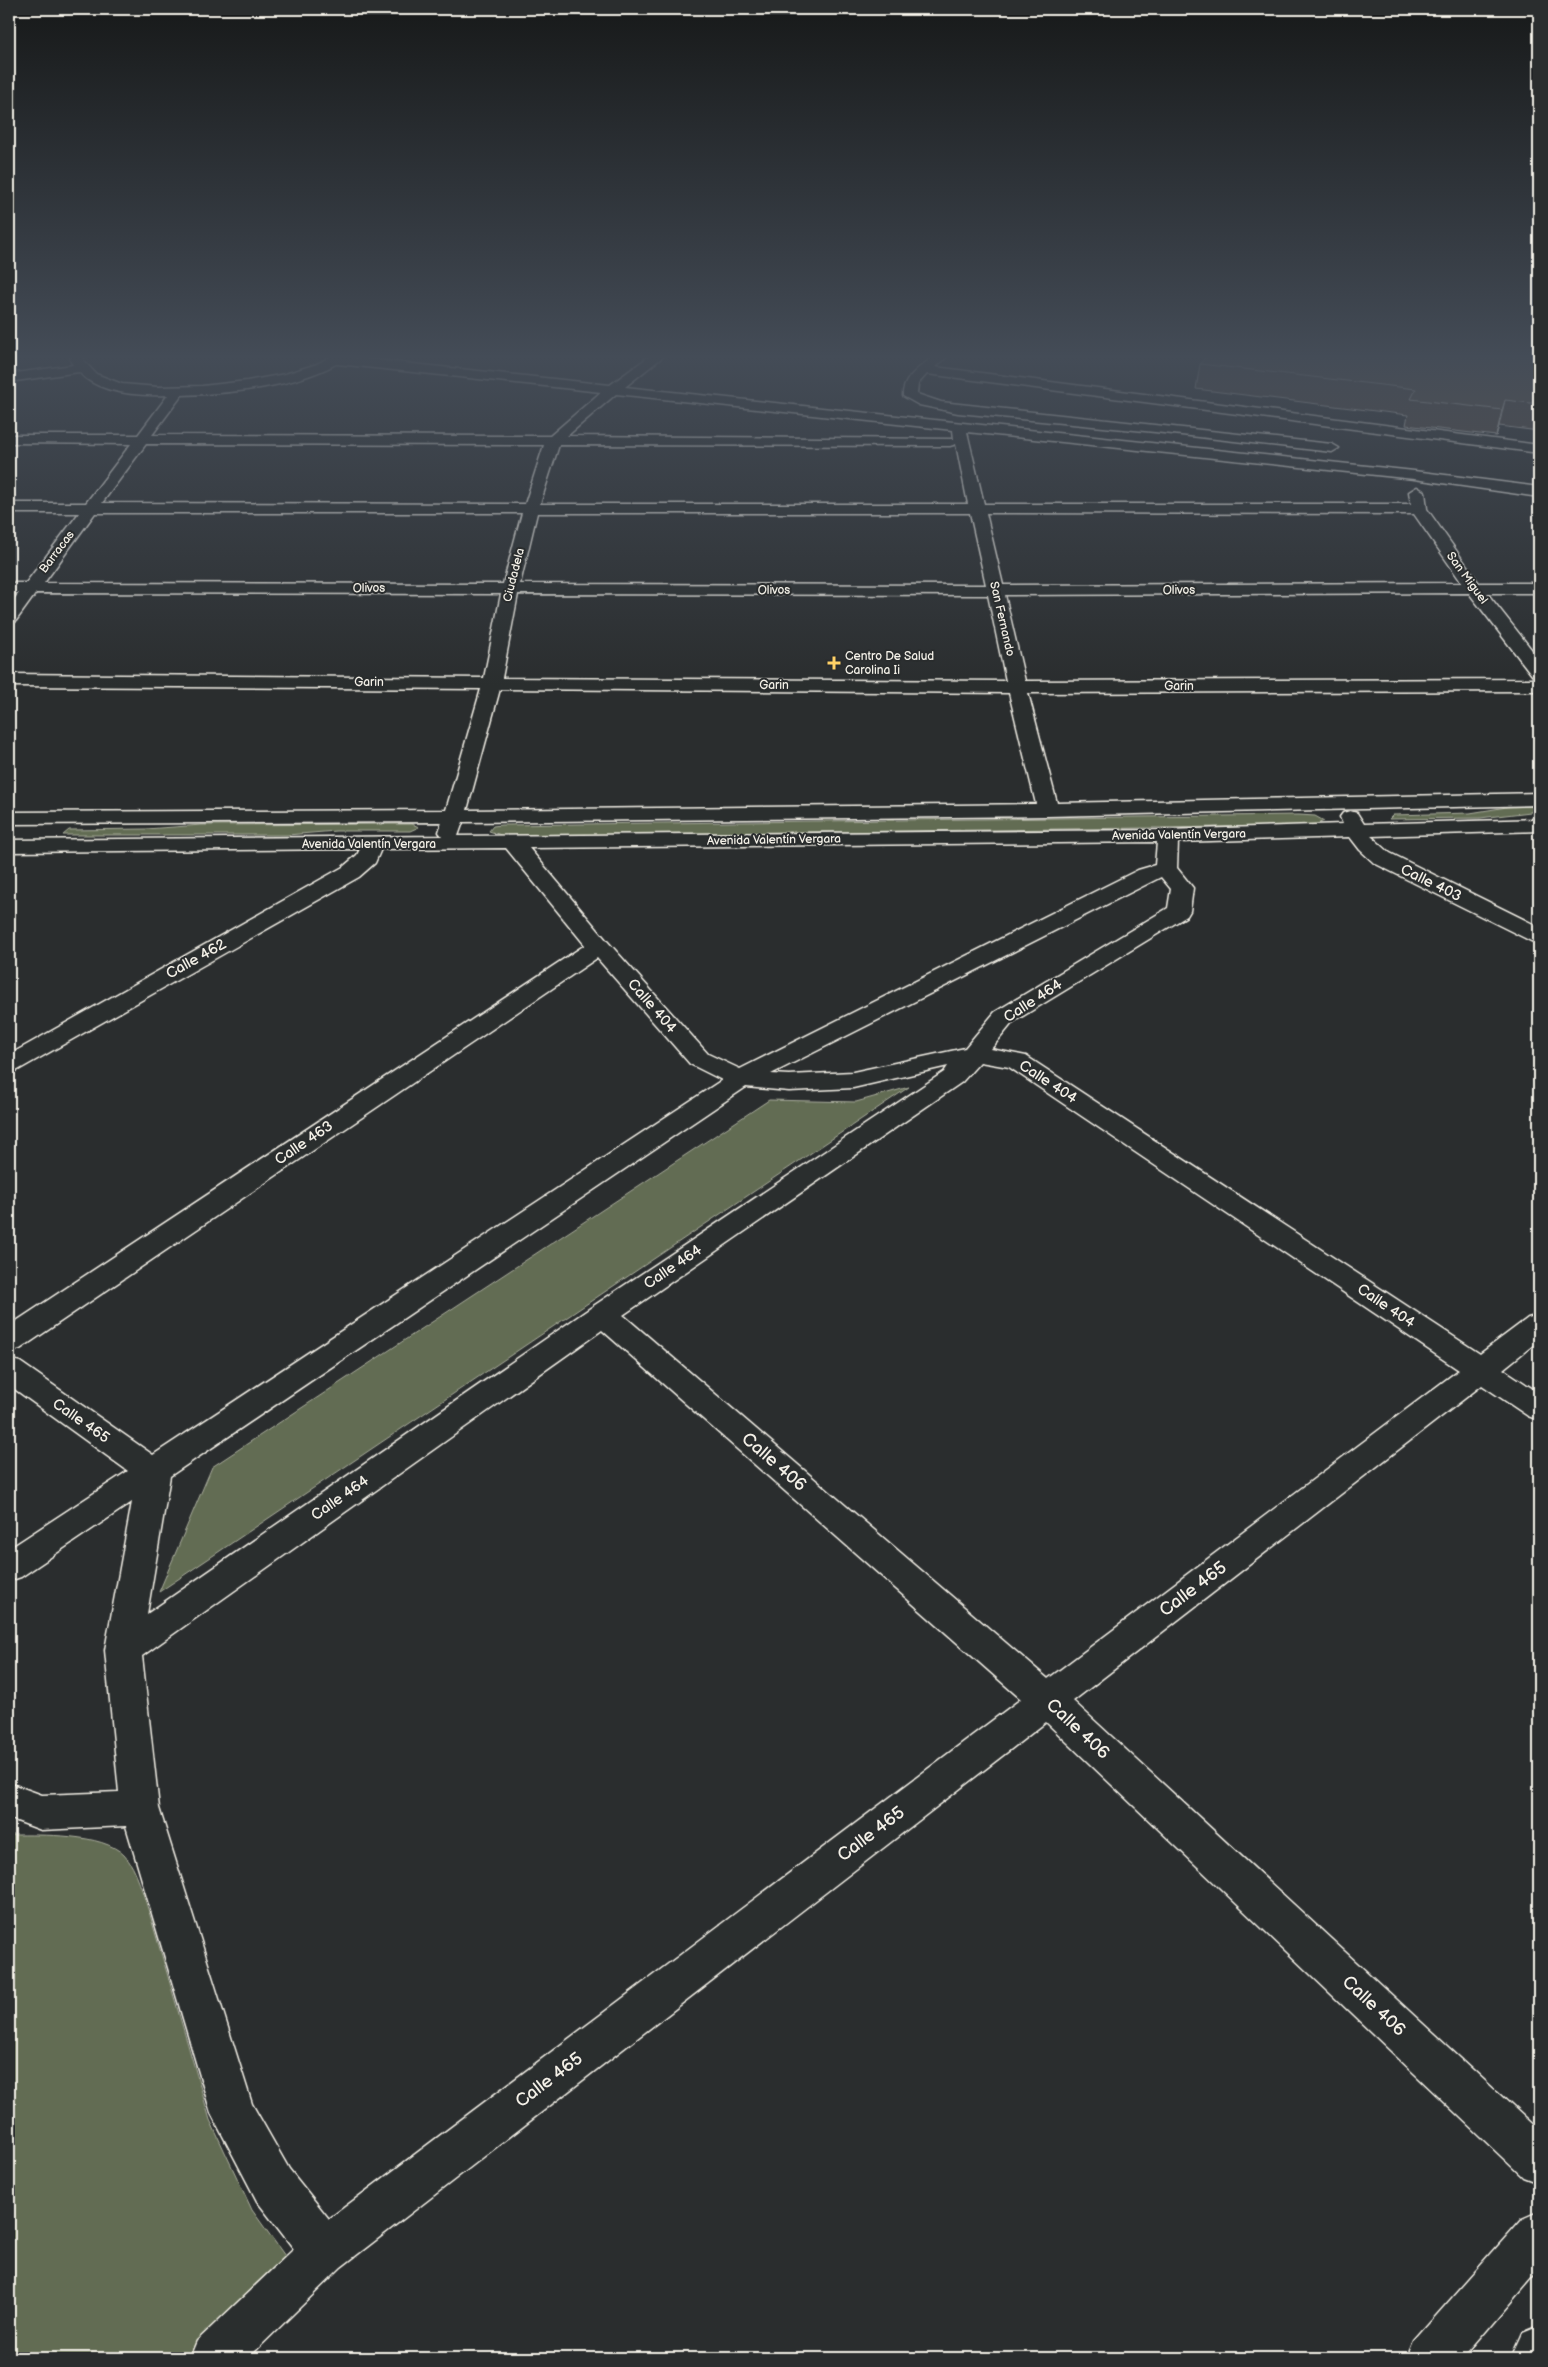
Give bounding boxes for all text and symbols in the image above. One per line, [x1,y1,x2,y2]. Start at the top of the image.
street label: Barracas [36,528,78,576]
street label: Ciudadela [500,546,528,604]
street label: San Miguel [1443,549,1491,607]
street label: San Fernando [986,580,1018,658]
street label: Olivos [353,581,385,596]
street label: Olivos [758,583,790,598]
street label: Olivos [1163,583,1195,598]
place label: Centro De Salud Carolina Ii [845,649,934,678]
marker: Centro De Salud Carolina Ii [827,656,841,670]
street label: Garin [354,675,384,690]
street label: Garin [759,678,789,693]
street label: Garin [1164,679,1194,694]
street label: Avenida Valentín Vergara [1112,826,1246,844]
street label: Avenida Valentín Vergara [707,831,841,849]
street label: Avenida Valentín Vergara [302,837,436,852]
street label: Calle 403 [1397,860,1465,906]
street label: Calle 462 [163,935,230,983]
street label: Calle 404 [623,975,681,1037]
street label: Calle 464 [1000,975,1066,1027]
street label: Calle 404 [1015,1056,1081,1108]
street label: Calle 463 [271,1117,337,1169]
street label: Calle 464 [640,1241,706,1293]
street label: Calle 404 [1353,1280,1419,1332]
street label: Calle 465 [49,1394,113,1448]
street label: Calle 406 [737,1428,811,1496]
street label: Calle 464 [307,1471,373,1525]
street label: Calle 465 [1155,1557,1231,1621]
street label: Calle 406 [1042,1694,1114,1764]
street label: Calle 465 [833,1802,909,1866]
street label: Calle 406 [1338,1971,1410,2041]
street label: Calle 465 [511,2048,587,2112]

